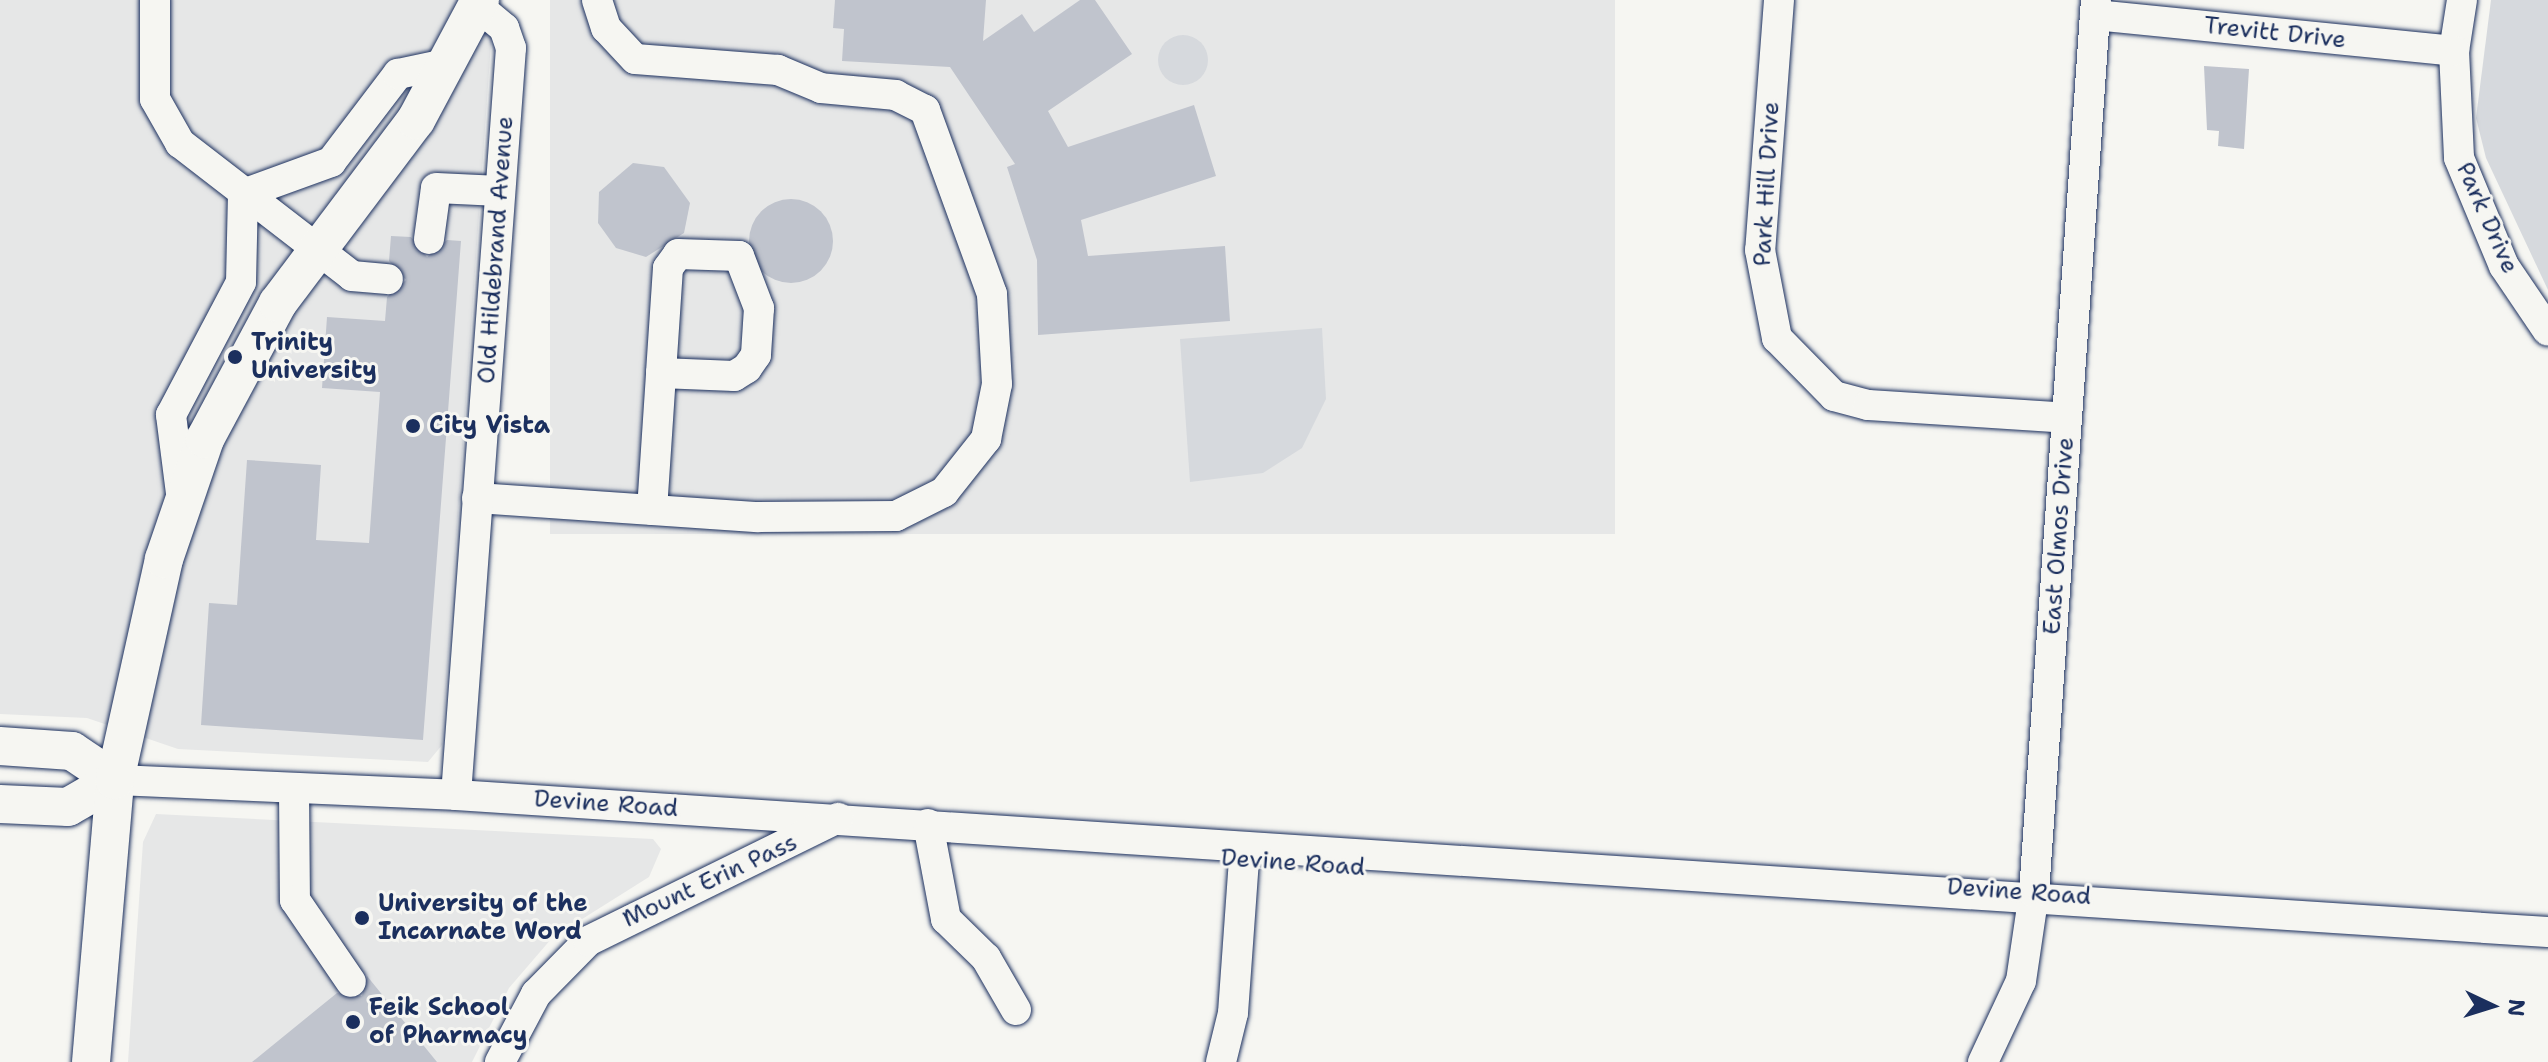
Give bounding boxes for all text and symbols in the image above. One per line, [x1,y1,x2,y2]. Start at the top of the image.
street label: Trevitt Drive [2203,11,2347,55]
street label: Park Hill Drive [1748,101,1786,267]
street label: Old Hildebrand Avenue [472,115,520,385]
street label: Park Drive [2450,158,2524,278]
place label: Trinity University [251,329,377,385]
marker: Trinity University [226,348,244,366]
place label: City Vista [429,412,550,440]
marker: City Vista [404,417,422,435]
street label: East Olmos Drive [2038,436,2080,636]
street label: Devine Road [533,785,679,823]
street label: Mount Erin Pass [618,828,802,934]
street label: Devine Road [1220,844,1366,882]
street label: Devine Road [1946,873,2092,911]
place label: University of the Incarnate Word [378,890,588,946]
marker: University of the Incarnate Word [353,909,371,927]
north arrow [2452,966,2532,1046]
place label: Feik School of Pharmacy [369,994,527,1050]
text: N [2501,998,2532,1017]
marker: Feik School of Pharmacy [344,1013,362,1031]

